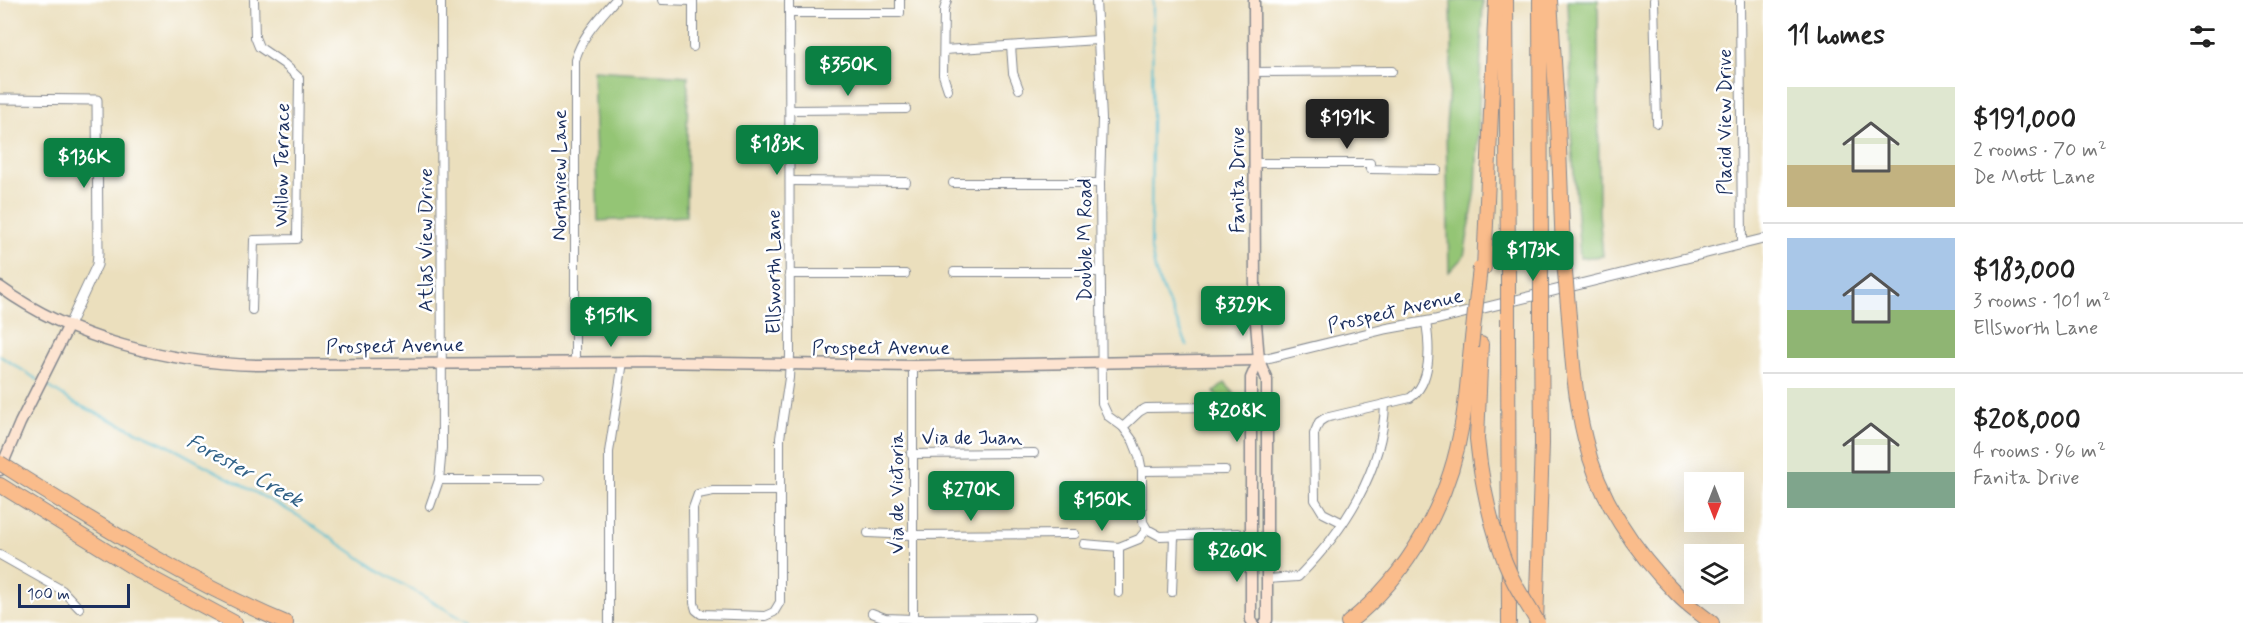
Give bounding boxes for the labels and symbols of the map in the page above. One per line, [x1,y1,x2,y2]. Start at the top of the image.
pin: $350K [806,46,890,97]
street label: Placid View Drive [1712,49,1739,195]
pin: $191K [1305,99,1389,150]
street label: Willow Terrace [268,103,297,227]
street label: Northview Lane [547,109,574,241]
pin: $183K [735,125,819,176]
street label: Fanita Drive [1225,127,1252,233]
pin: $136K [42,138,126,189]
street label: Atlas View Drive [413,168,440,312]
street label: Double M Road [1072,178,1099,302]
street label: Ellsworth Lane [761,209,788,335]
pin: $173K [1491,231,1575,282]
street label: Prospect Avenue [1325,283,1466,340]
pin: $329K [1201,286,1285,337]
pin: $151K [569,297,653,348]
street label: Prospect Avenue [326,332,465,361]
street label: Prospect Avenue [812,335,950,362]
pin: $208K [1195,392,1279,443]
street label: Via de Juan [922,425,1023,452]
water label: Forester Creek [181,427,309,515]
street label: Via de Victoria [884,431,911,554]
pin: $270K [929,471,1013,522]
north arrow [1684,472,1744,532]
pin: $150K [1060,481,1144,532]
pin: $260K [1195,532,1279,583]
scale bar [18,581,130,608]

